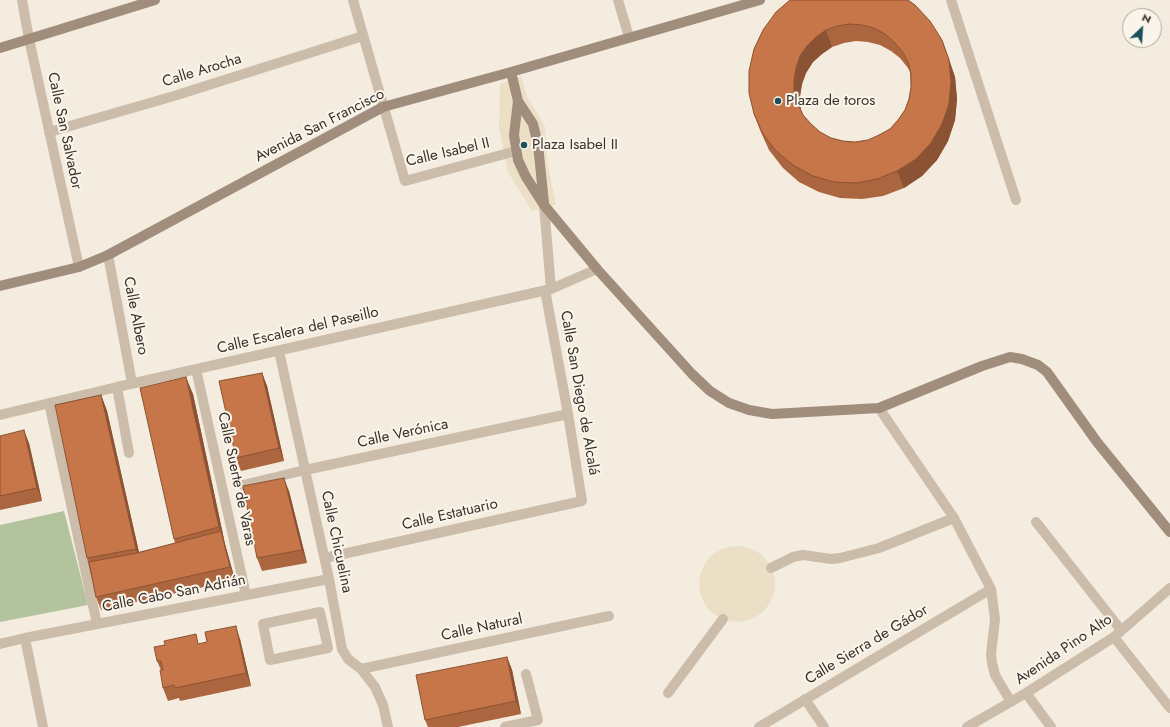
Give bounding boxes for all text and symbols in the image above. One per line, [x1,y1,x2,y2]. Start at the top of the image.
north arrow [1122,8,1162,48]
text: N [1139,9,1154,27]
street label: Calle Arocha [160,50,244,92]
street label: Calle San Salvador [43,71,85,191]
street label: Avenida San Francisco [252,86,388,166]
place label: Plaza de toros [786,92,875,110]
marker: Plaza de toros [773,96,783,106]
street label: Calle Isabel II [405,135,491,171]
place label: Plaza Isabel II [532,136,618,154]
marker: Plaza Isabel II [519,140,529,150]
street label: Calle Albero [119,275,151,357]
street label: Calle Escalera del Paseillo [215,304,381,358]
street label: Calle San Diego de Alcalá [556,309,602,477]
street label: Calle Suerte de Varas [213,411,259,547]
street label: Calle Verónica [356,416,450,452]
street label: Calle Chicuelina [316,489,356,595]
street label: Calle Estatuario [400,495,500,535]
street label: Calle Cabo San Adrián [101,571,247,617]
street label: Calle Sierra de Gádor [802,601,932,689]
street label: Calle Natural [440,611,524,645]
street label: Avenida Pino Alto [1012,611,1116,689]

